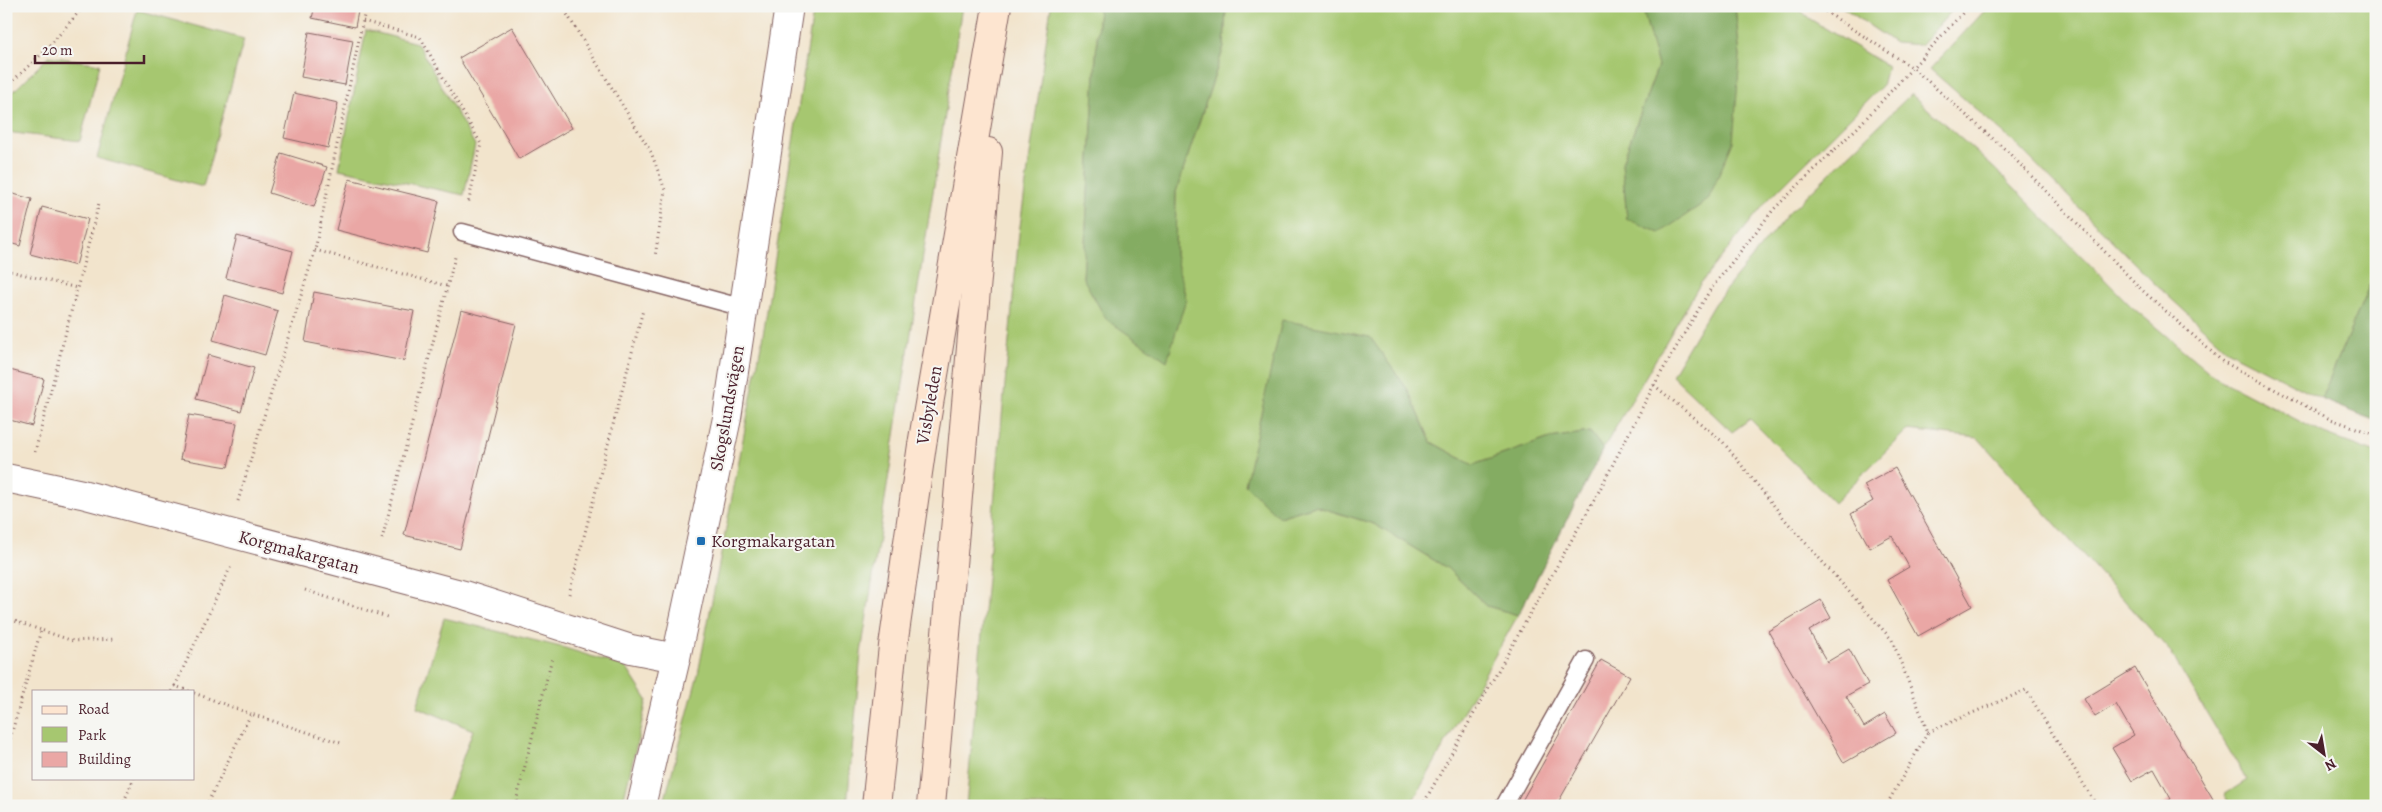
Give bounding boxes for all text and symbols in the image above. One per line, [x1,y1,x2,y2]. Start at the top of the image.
scale bar [35,32,144,64]
text: 20 m [42,40,73,60]
street label: Skogslundsvägen [704,343,750,473]
street label: Visbyleden [910,364,948,447]
street label: Korgmakargatan [236,524,362,580]
place label: Korgmakargatan [711,529,835,553]
marker: Korgmakargatan [695,535,707,547]
legend [32,690,195,780]
text: Road [78,699,110,719]
text: Park [78,725,107,745]
north arrow [2300,730,2350,780]
text: Building [78,749,131,769]
text: N [2321,754,2340,775]

